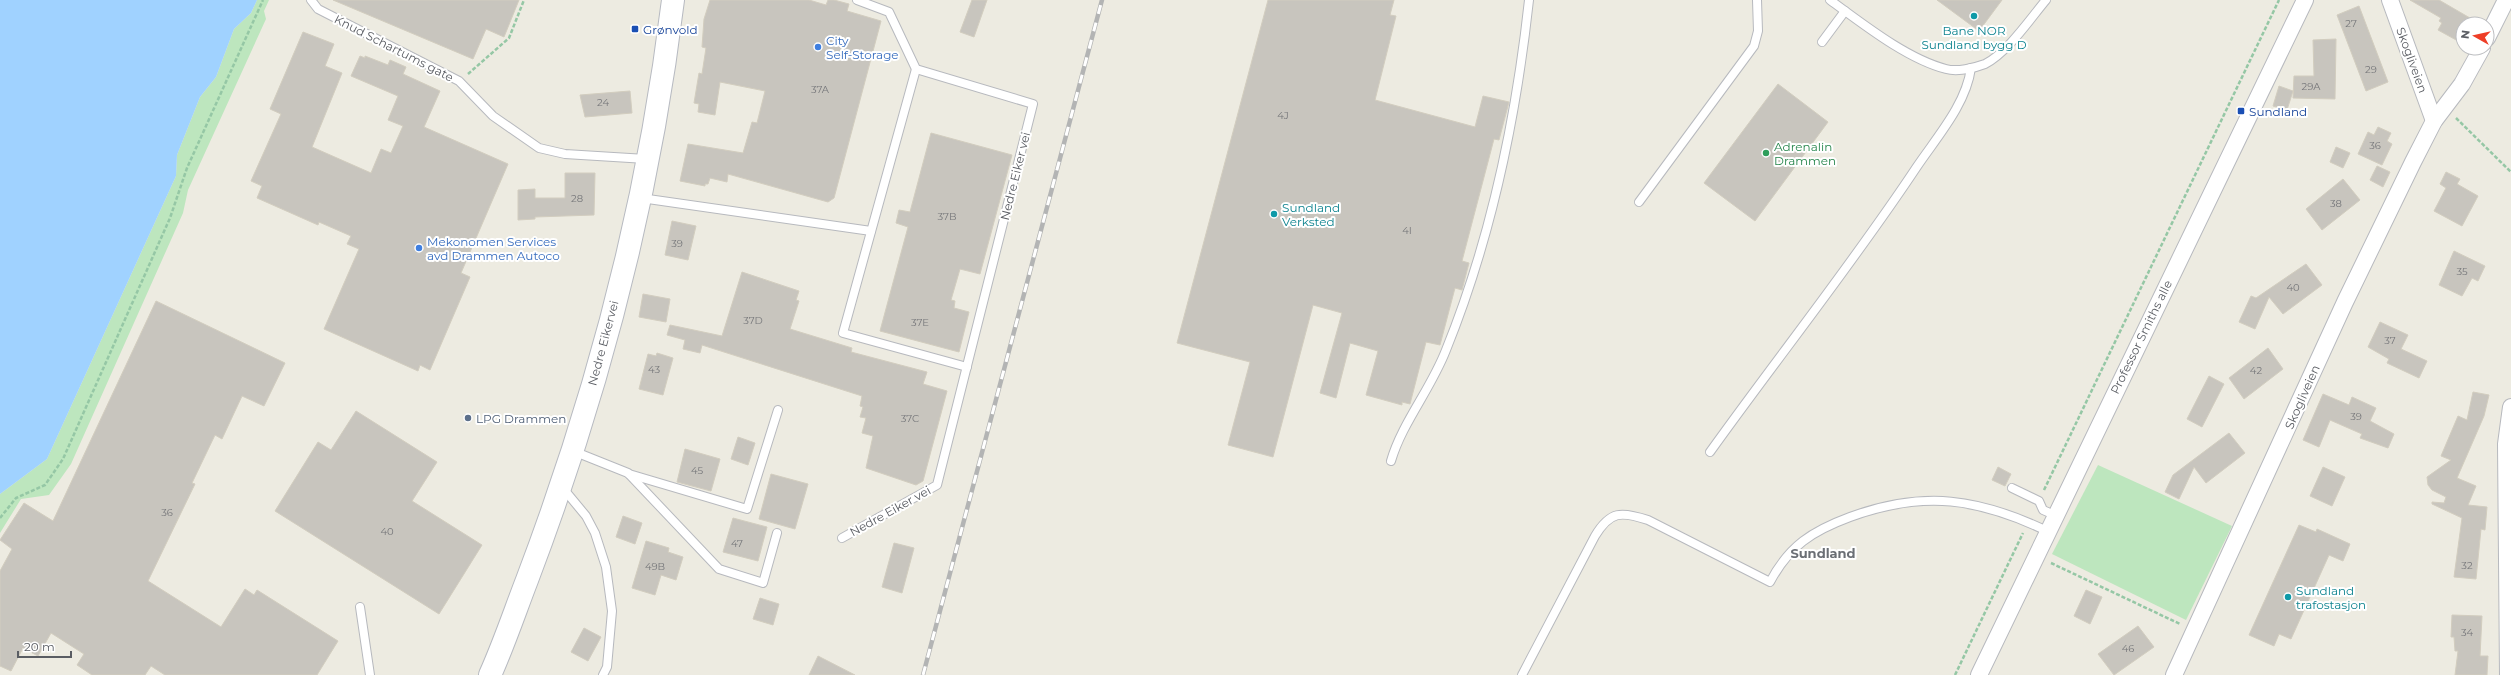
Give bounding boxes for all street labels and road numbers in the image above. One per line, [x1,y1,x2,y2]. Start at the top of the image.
street label: Knud Schartums gate [332,11,456,85]
street label: Skogliveien [2393,25,2431,95]
street label: Nedre Eiker vei [997,130,1033,222]
street label: Professor Smiths alle [2107,278,2175,396]
street label: Nedre Eikervei [584,299,622,387]
street label: Skogliveien [2281,363,2323,431]
street label: Nedre Eiker vei [847,483,933,539]

